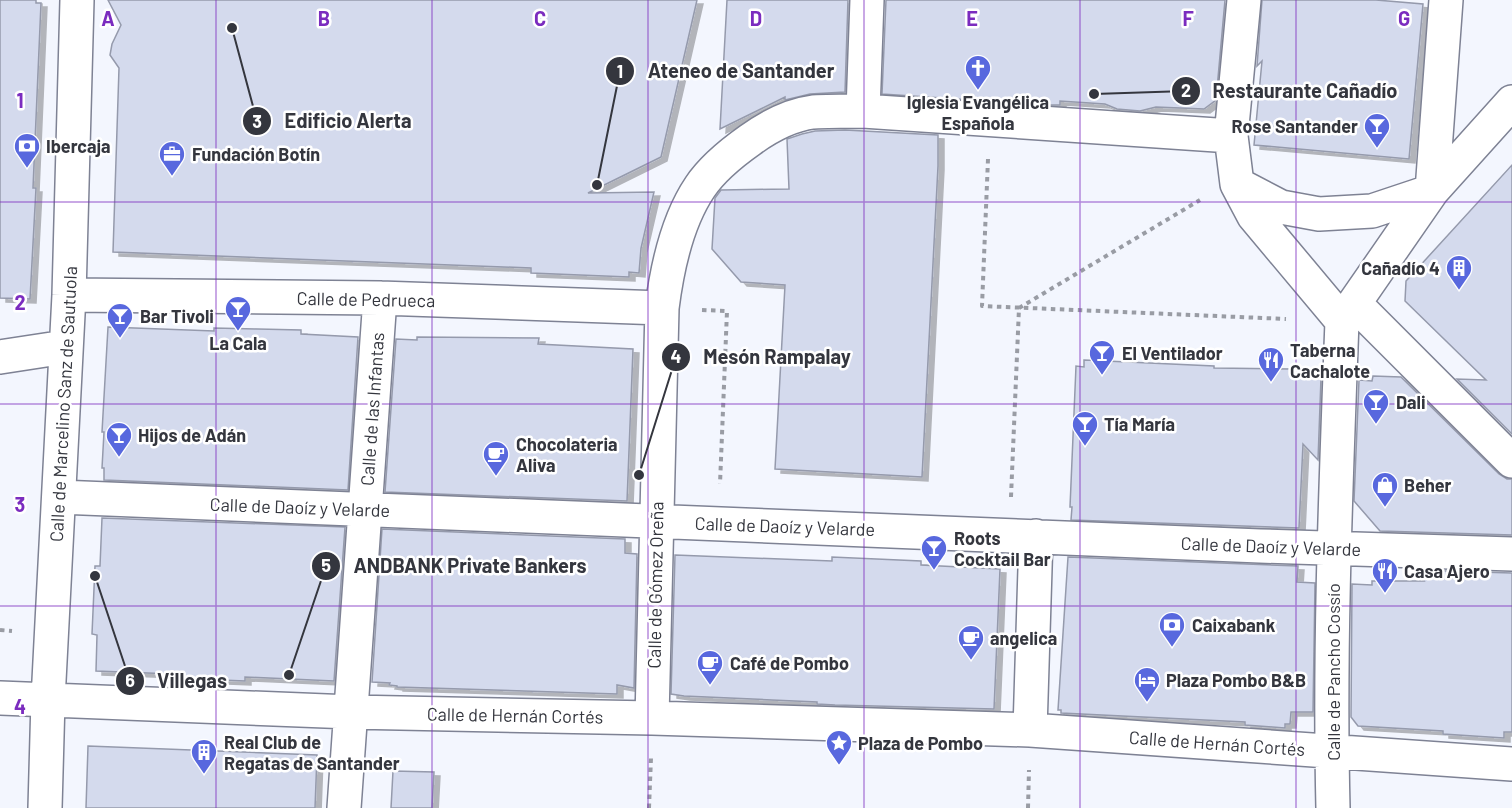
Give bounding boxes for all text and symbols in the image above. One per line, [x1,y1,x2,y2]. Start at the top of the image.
text: A [101,6,115,30]
text: B [318,6,330,30]
text: C [534,6,546,30]
text: D [750,6,762,30]
text: E [966,6,978,30]
text: F [1182,6,1194,30]
text: G [1398,6,1410,30]
callout: Ateneo de Santander [605,52,846,90]
church icon: Iglesia Evangélica Española [963,53,993,91]
text: Ateneo de Santander [648,58,835,82]
text: 1 [617,60,623,82]
callout: Restaurante Cañadío [1171,72,1410,110]
text: Restaurante Cañadío [1213,78,1397,102]
text: 2 [1181,79,1191,101]
text: 1 [16,88,24,112]
place label: Iglesia Evangélica Española [907,91,1049,134]
callout: Edificio Alerta [242,102,423,140]
text: Edificio Alerta [284,108,412,132]
text: 3 [252,110,262,132]
bar icon: Rose Santander [1362,111,1392,149]
place label: Rose Santander [1232,115,1358,137]
bank icon: Ibercaja [12,131,42,169]
place label: Ibercaja [46,135,111,157]
office icon: Fundación Botín [157,139,187,177]
place label: Fundación Botín [192,143,320,165]
building icon: Cañadío 4 [1444,253,1474,291]
place label: Cañadío 4 [1361,257,1440,279]
street label: Calle de Marcelino Sanz de Sautuola [45,265,81,543]
street label: Calle de Pedrueca [297,287,435,311]
text: 2 [14,290,26,314]
bar icon: La Cala [223,294,253,332]
bar icon: Bar Tivoli [105,301,135,339]
place label: Bar Tivoli [140,305,214,327]
street label: Calle de las Infantas [356,331,388,487]
place label: La Cala [209,332,267,354]
callout: Mesón Rampalay [661,338,863,376]
bar icon: El Ventilador [1087,338,1117,376]
place label: Taberna Cachalote [1290,339,1370,382]
place label: El Ventilador [1122,342,1223,364]
text: Mesón Rampalay [703,344,851,368]
text: 4 [671,345,682,367]
restaurant icon: Taberna Cachalote [1256,345,1286,383]
bar icon: Dali [1361,387,1391,425]
place label: Dali [1396,391,1426,413]
bar icon: Tía María [1070,409,1100,447]
place label: Tía María [1104,413,1175,435]
bar icon: Hijos de Adán [104,420,134,458]
place label: Hijos de Adán [138,424,246,446]
place label: Chocolateria Aliva [516,433,618,476]
cafe icon: Chocolateria Aliva [481,439,511,477]
shop icon: Beher [1370,470,1400,508]
place label: Beher [1404,474,1452,496]
text: 3 [15,492,25,516]
street label: Calle de Daoíz y Velarde [209,493,391,521]
street label: Calle de Gómez Oreña [643,501,667,669]
street label: Calle de Daoíz y Velarde [694,512,876,540]
place label: Roots Cocktail Bar [954,527,1051,570]
street label: Calle de Daoíz y Velarde [1180,532,1362,560]
bar icon: Roots Cocktail Bar [919,533,949,571]
callout: ANDBANK Private Bankers [311,547,599,585]
text: ANDBANK Private Bankers [353,553,587,577]
text: 5 [321,554,331,576]
restaurant icon: Casa Ajero [1370,556,1400,594]
place label: Casa Ajero [1404,560,1490,582]
street label: Calle de Pancho Cossío [1322,583,1344,761]
bank icon: Caixabank [1157,610,1187,648]
place label: Caixabank [1192,614,1276,636]
cafe icon: angelica [956,623,986,661]
place label: angelica [990,627,1057,649]
cafe icon: Café de Pombo [695,648,725,686]
place label: Café de Pombo [730,652,849,674]
callout: Villegas [115,662,238,700]
hotel icon: Plaza Pombo B&B [1132,665,1162,703]
text: Villegas [157,668,227,692]
text: 6 [125,669,135,691]
place label: Plaza Pombo B&B [1166,669,1306,691]
text: 4 [14,694,26,718]
street label: Calle de Hernán Cortés [427,702,603,728]
street label: Calle de Hernán Cortés [1128,726,1306,760]
place icon: Plaza de Pombo [824,728,854,766]
place label: Real Club de Regatas de Santander [224,731,400,774]
place label: Plaza de Pombo [858,732,983,754]
building icon: Real Club de Regatas de Santander [189,737,219,775]

